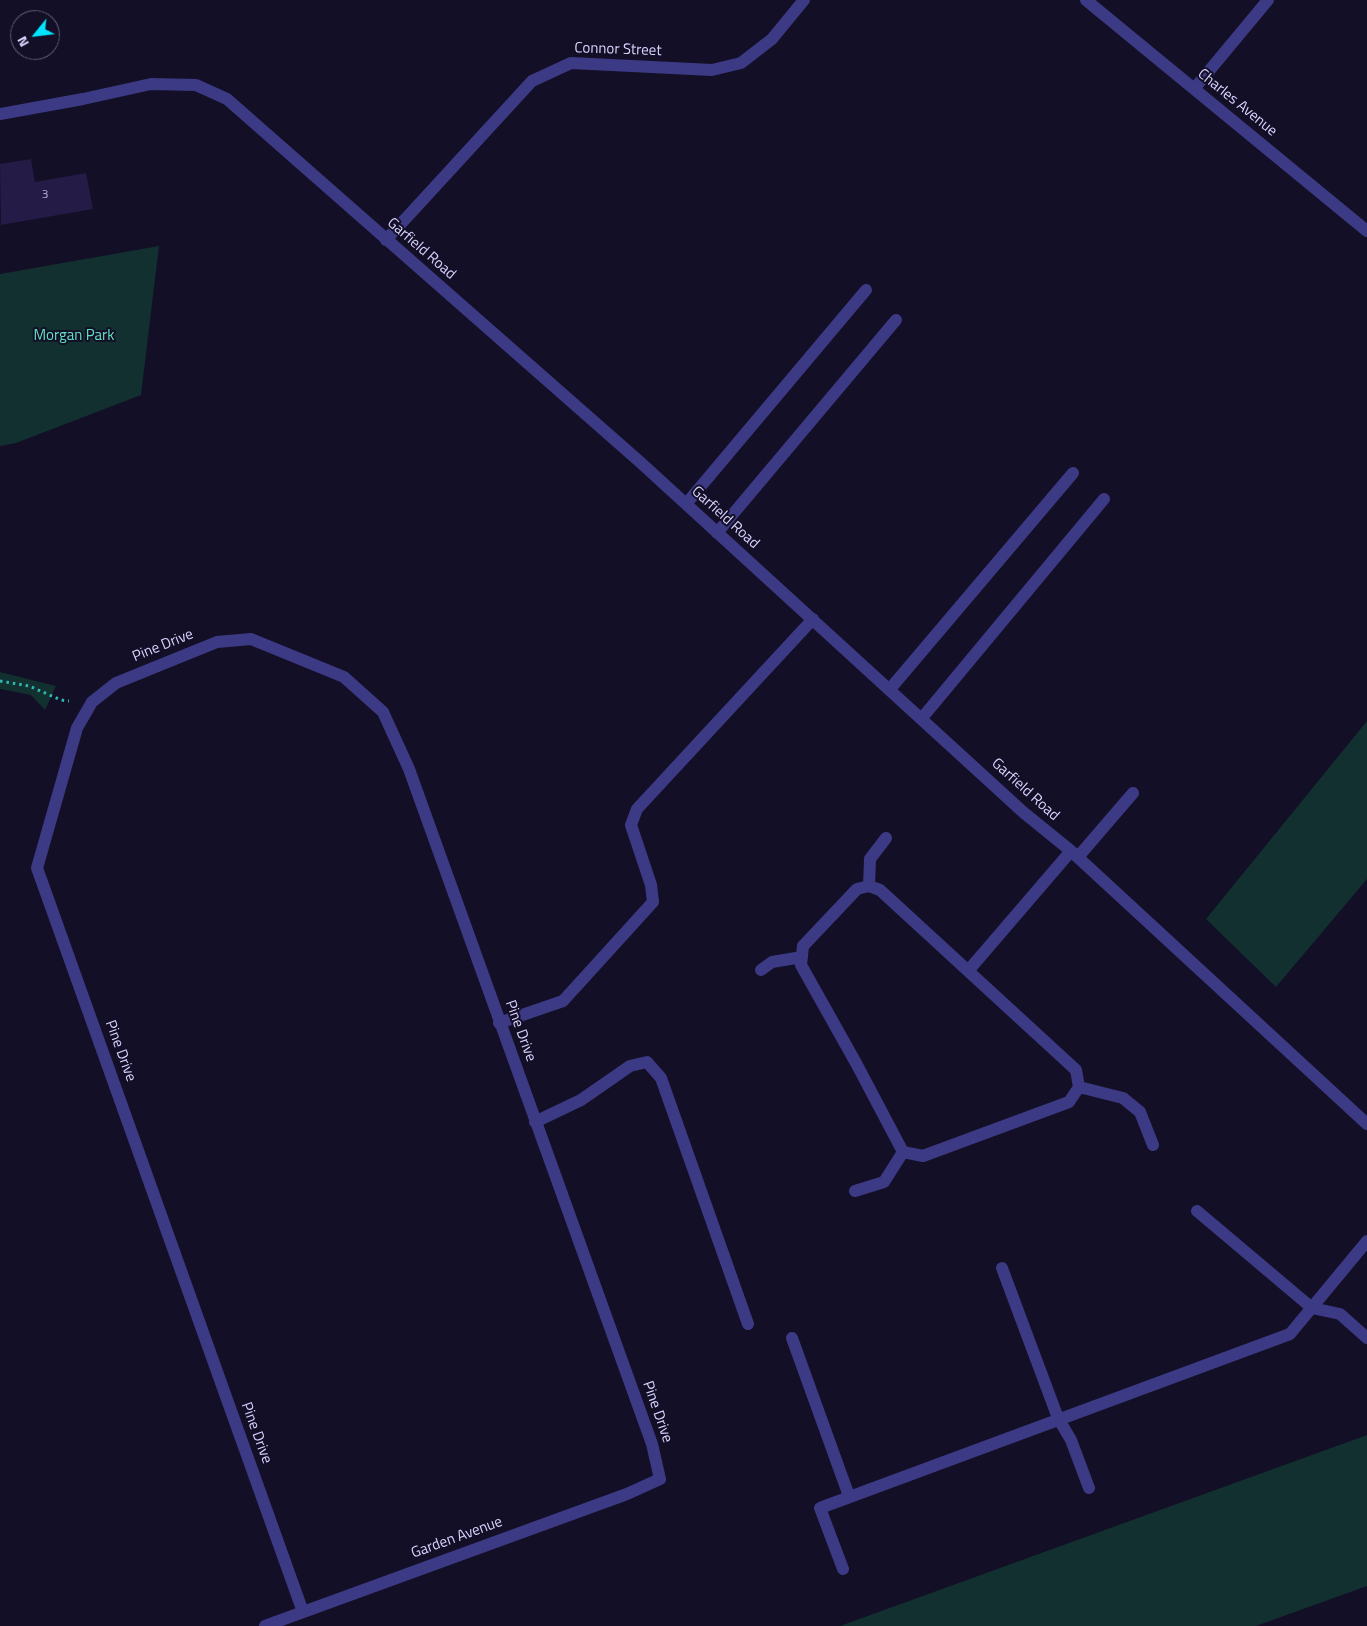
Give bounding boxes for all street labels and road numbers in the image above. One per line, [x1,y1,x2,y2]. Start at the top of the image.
street label: Connor Street [574,39,662,61]
street label: Charles Avenue [1194,65,1280,141]
street label: Garfield Road [383,214,459,284]
street label: Garfield Road [687,483,763,553]
street label: Pine Drive [130,626,196,666]
street label: Garfield Road [987,755,1063,825]
street label: Pine Drive [501,998,539,1064]
street label: Pine Drive [101,1018,139,1084]
street label: Pine Drive [638,1379,676,1445]
street label: Pine Drive [237,1400,275,1466]
street label: Garden Avenue [409,1513,505,1563]

